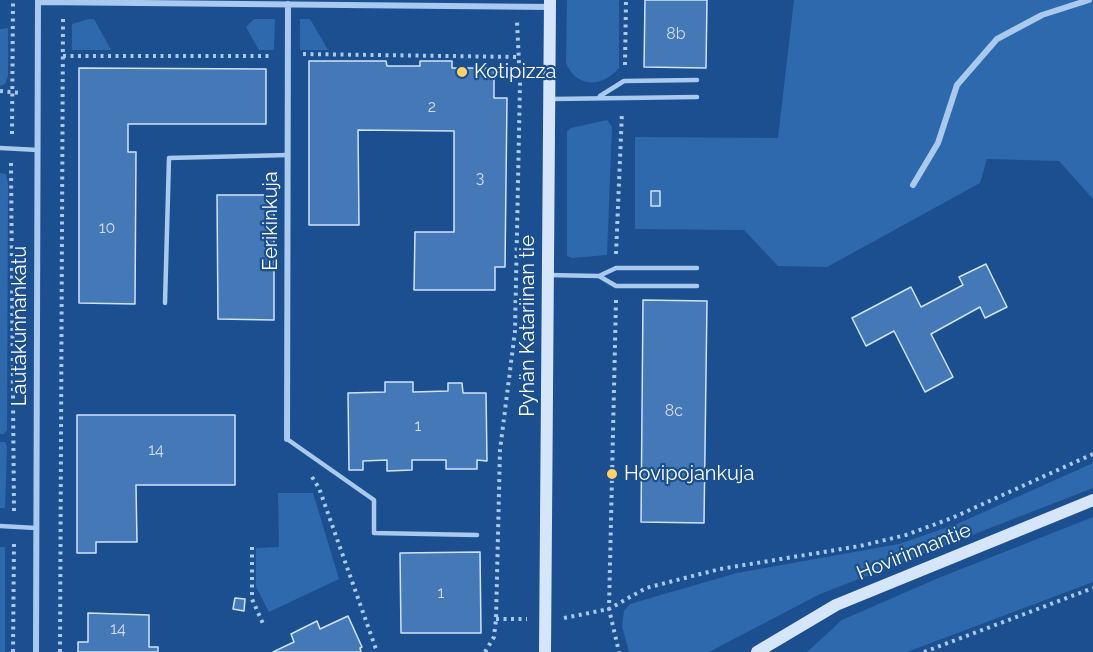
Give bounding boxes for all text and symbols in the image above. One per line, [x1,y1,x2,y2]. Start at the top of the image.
house number: 8b [666,24,686,44]
place label: Kotipizza [474,60,556,84]
marker: Kotipizza [455,65,469,79]
house number: 2 [428,97,436,117]
house number: 3 [476,168,484,188]
street label: Eerikinkuja [259,171,283,271]
house number: 10 [99,218,115,238]
street label: Pyhän Katariinan tie [516,235,540,417]
street label: Lautakunnankatu [8,246,32,406]
house number: 8c [665,401,683,421]
house number: 1 [415,416,421,436]
house number: 14 [148,440,164,460]
place label: Hovipojankuja [624,462,754,486]
marker: Hovipojankuja [605,467,619,481]
street label: Hovirinnantie [853,518,975,586]
house number: 1 [438,583,444,603]
house number: 14 [110,619,126,639]

